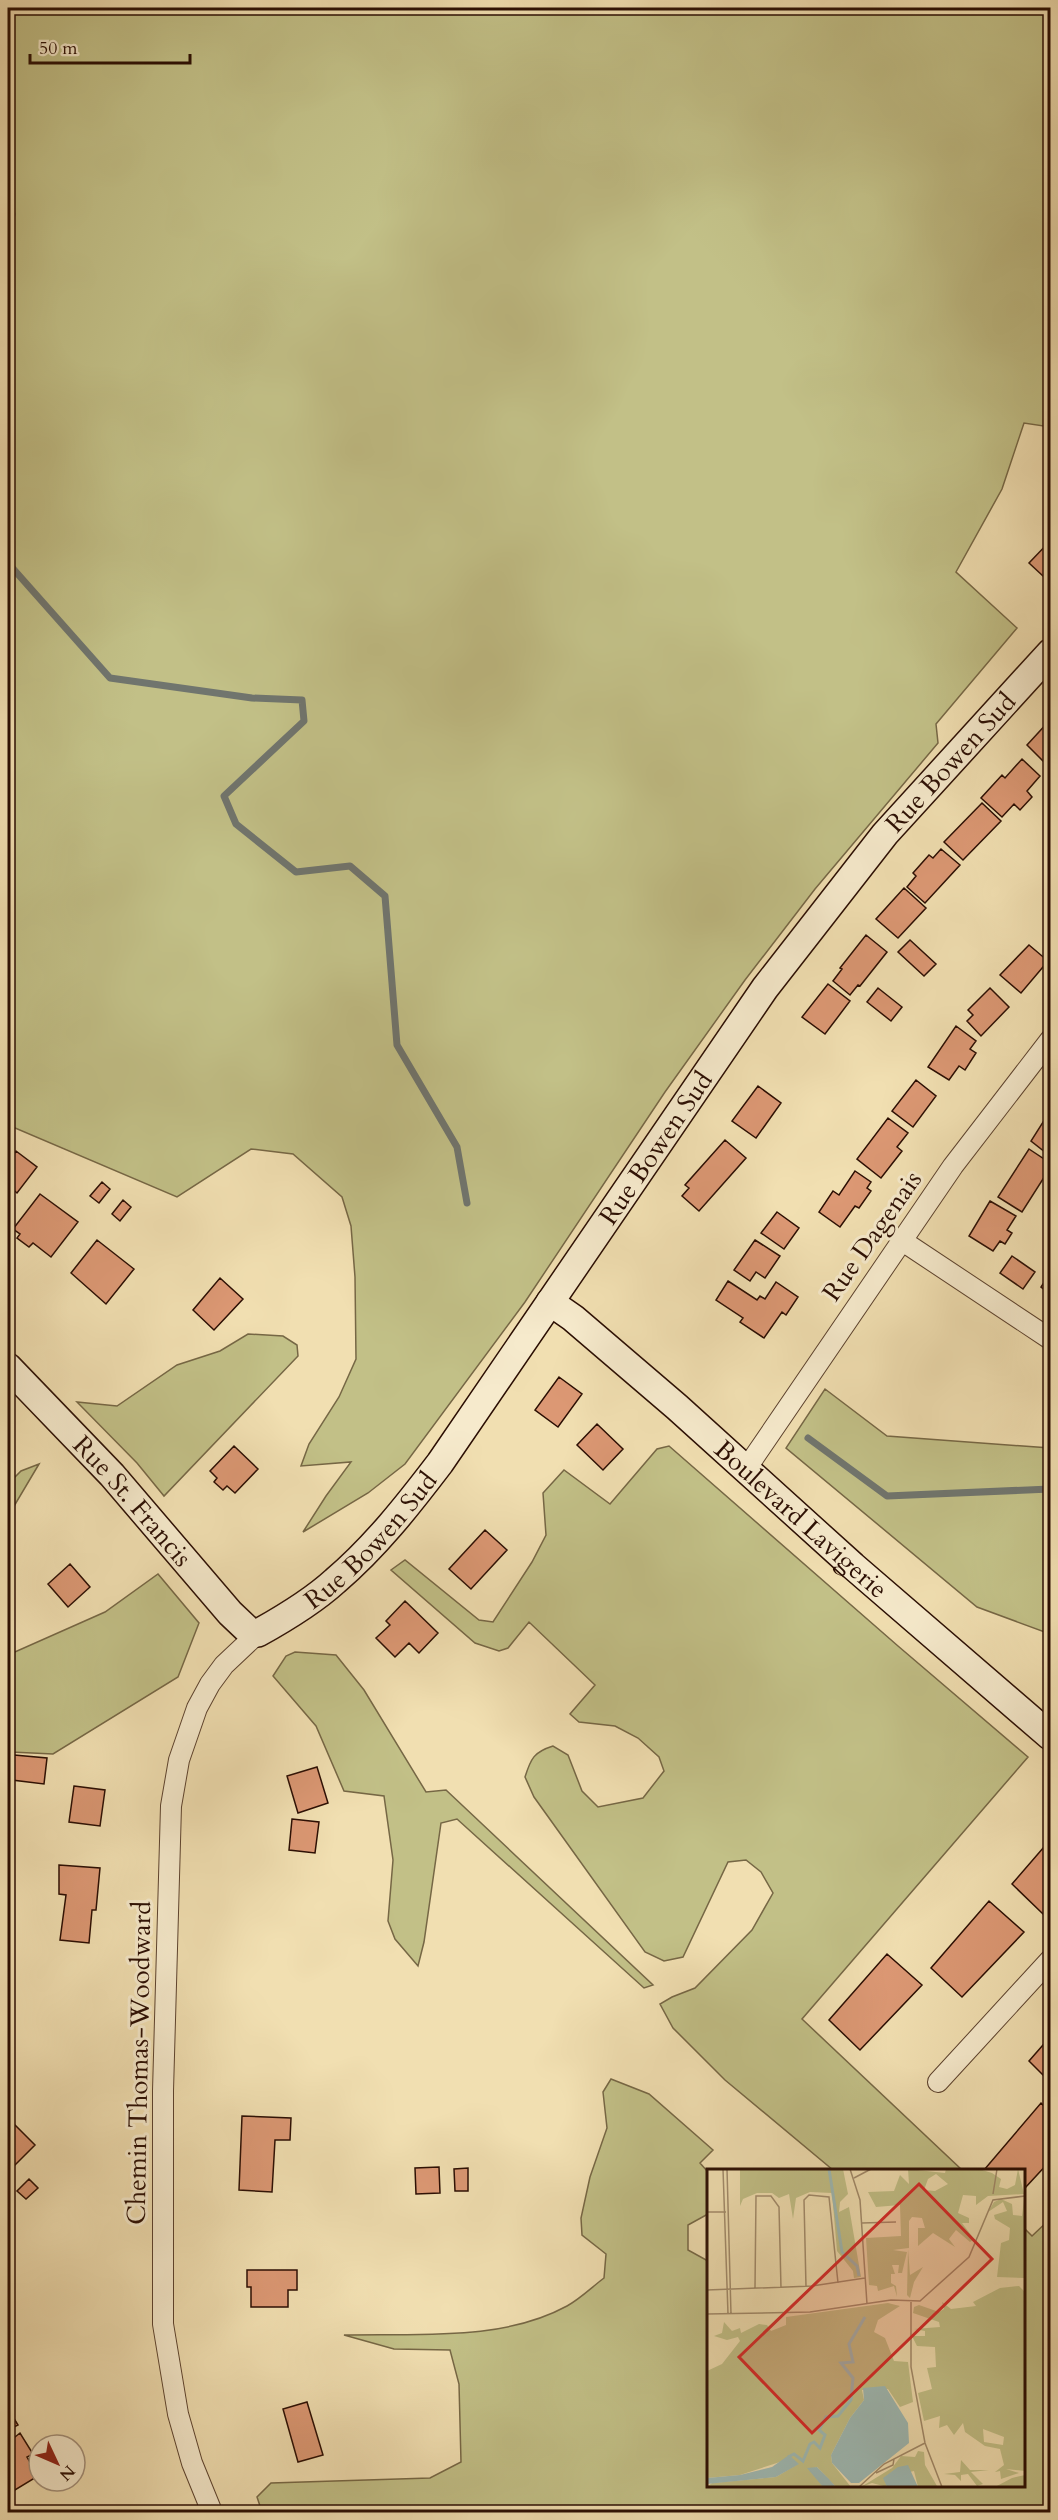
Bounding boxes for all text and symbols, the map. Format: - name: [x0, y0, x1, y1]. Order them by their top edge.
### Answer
- scale bar: [30, 27, 190, 65]
- text: 50 m: [39, 36, 78, 61]
- street label: Rue Bowen Sud: [877, 685, 1023, 840]
- street label: Rue Bowen Sud: [591, 1064, 720, 1231]
- street label: Rue Dagenais: [814, 1164, 930, 1308]
- street label: Rue St. Francis: [65, 1428, 200, 1574]
- street label: Boulevard Lavigerie: [707, 1432, 895, 1606]
- street label: Rue Bowen Sud: [297, 1464, 445, 1617]
- street label: Chemin Thomas-Woodward: [119, 1901, 159, 2225]
- inset map: [707, 2169, 1025, 2487]
- north arrow: [27, 2433, 87, 2493]
- text: N: [54, 2460, 80, 2485]

